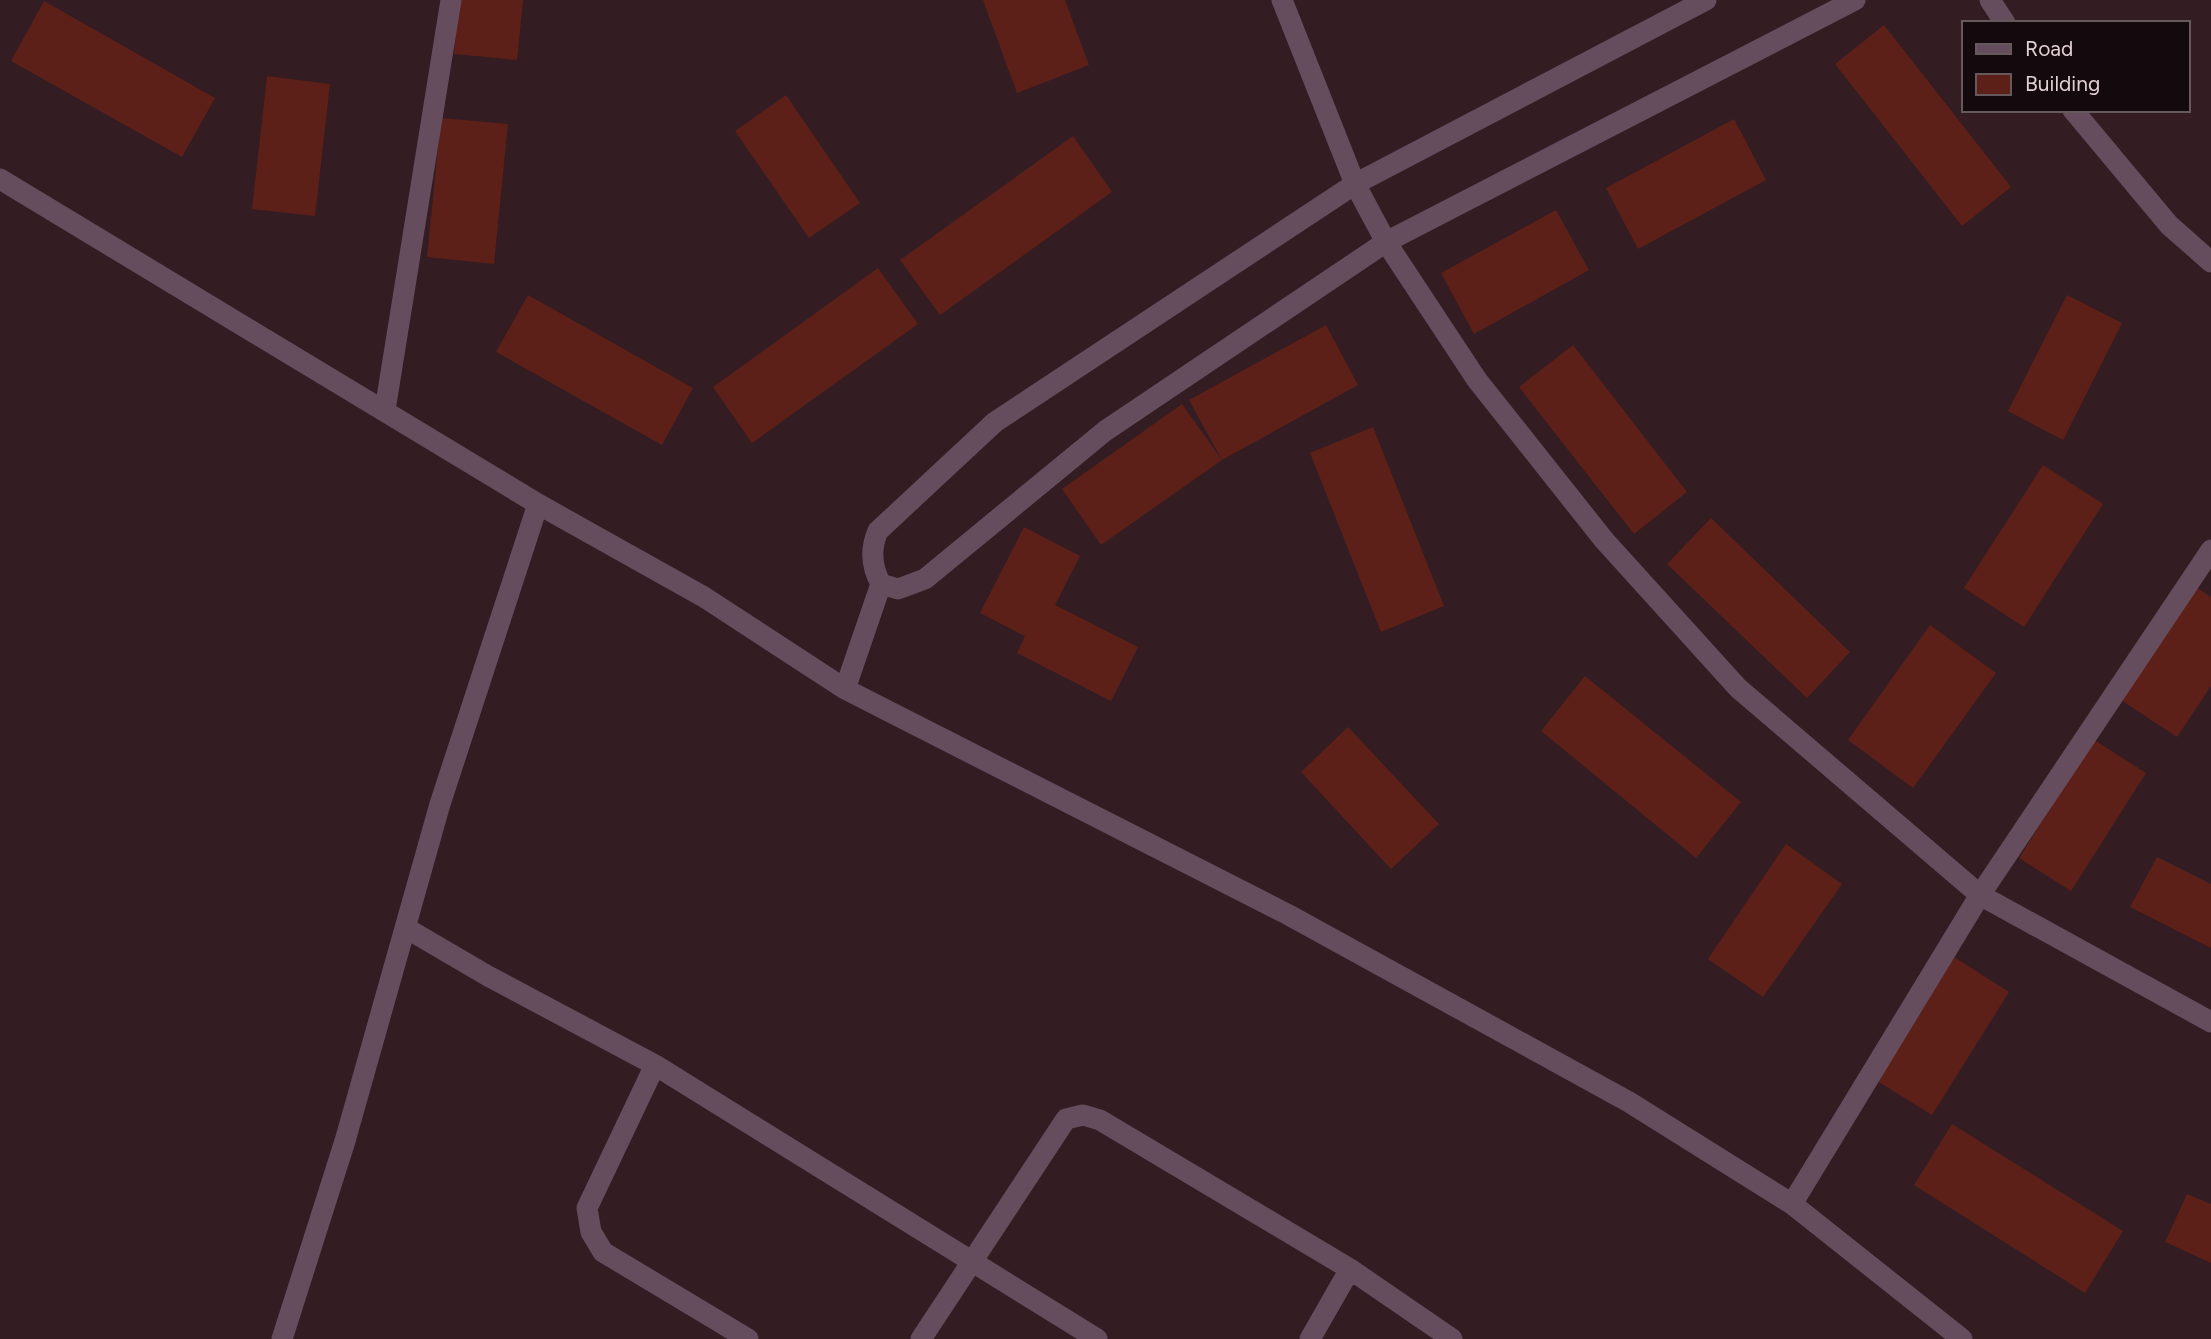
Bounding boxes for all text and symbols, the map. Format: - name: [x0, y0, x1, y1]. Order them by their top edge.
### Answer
- legend: [1962, 21, 2190, 112]
- text: Road: [2025, 36, 2073, 61]
- text: Building: [2025, 71, 2100, 96]

